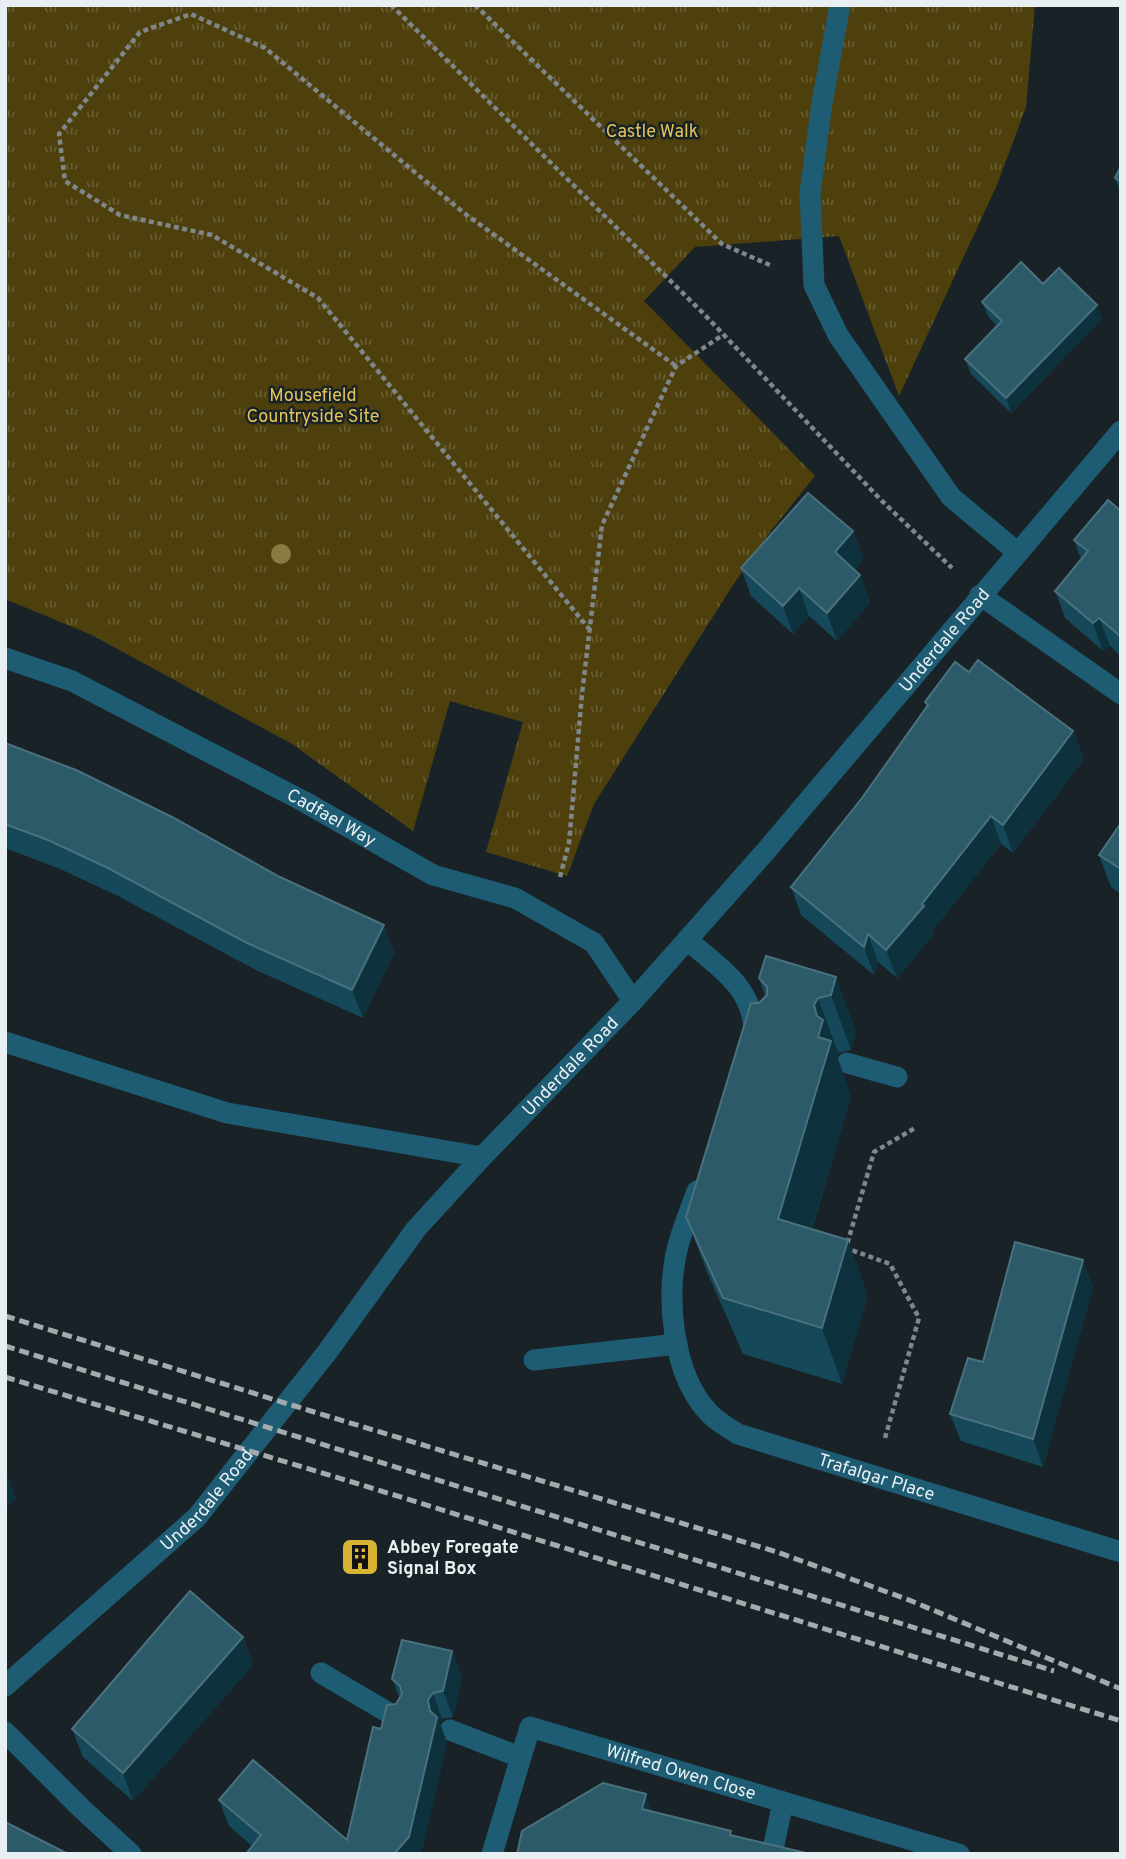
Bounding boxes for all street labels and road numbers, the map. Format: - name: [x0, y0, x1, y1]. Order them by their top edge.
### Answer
- street label: Underdale Road: [895, 584, 996, 698]
- street label: Cadfael Way: [282, 784, 380, 853]
- street label: Underdale Road: [518, 1013, 624, 1121]
- street label: Underdale Road: [156, 1445, 259, 1557]
- street label: Trafalgar Place: [815, 1449, 937, 1507]
- street label: Wilfred Owen Close: [603, 1740, 758, 1806]

